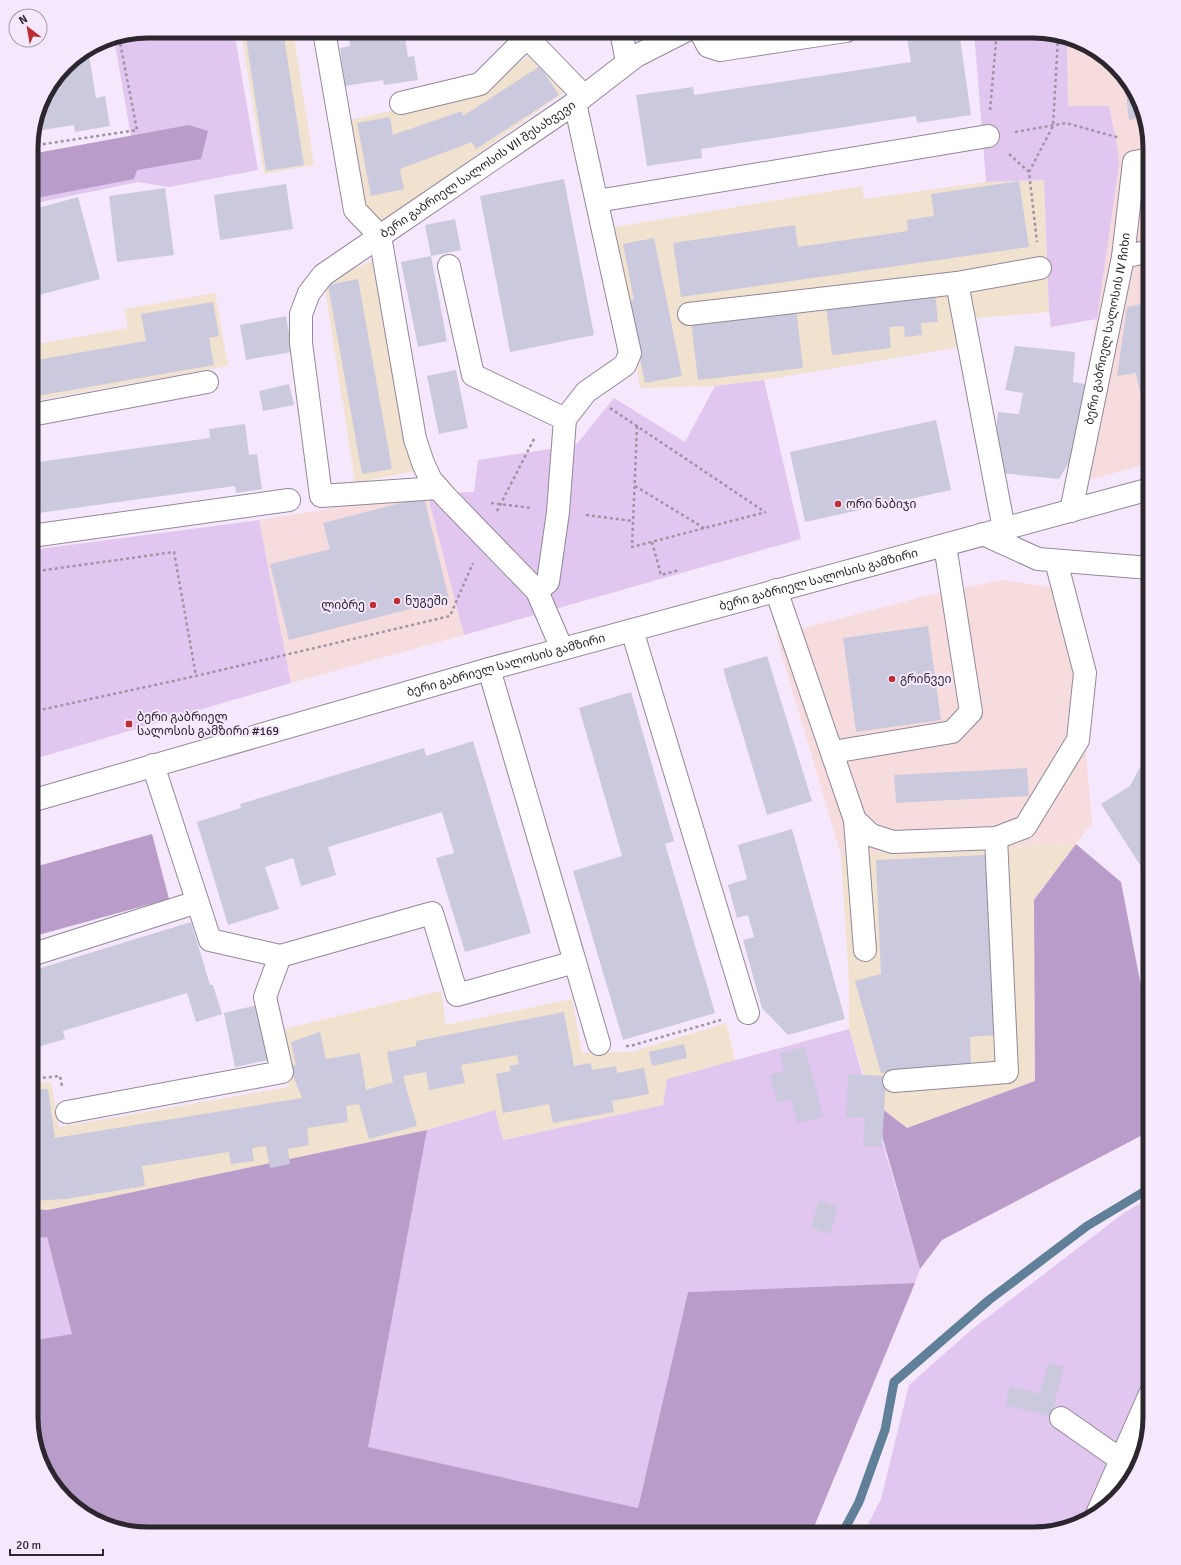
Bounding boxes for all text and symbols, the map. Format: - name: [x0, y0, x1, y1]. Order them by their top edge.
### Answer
- north arrow: [8, 8, 48, 48]
- text: N: [16, 12, 30, 27]
- street label: ბერი გაბრიელ სალოსის VII შესახვევი: [377, 97, 578, 241]
- street label: ბერი გაბრიელ სალოსის IV ჩიხი: [1081, 232, 1133, 426]
- place label: ორი ნაბიჯი: [846, 497, 916, 512]
- marker: ორი ნაბიჯი: [833, 499, 843, 509]
- street label: ბერი გაბრიელ სალოსის გამზირი: [717, 545, 920, 614]
- place label: ნუგეში: [405, 594, 448, 609]
- marker: ნუგეში: [392, 596, 402, 606]
- place label: ლიბრე: [321, 598, 365, 613]
- marker: ლიბრე: [368, 600, 378, 610]
- street label: ბერი გაბრიელ სალოსის გამზირი: [405, 630, 607, 700]
- place label: გრინვეი: [900, 672, 952, 687]
- marker: გრინვეი: [887, 674, 897, 684]
- place label: ბერი გაბრიელ სალოსის გამზირი #169: [137, 710, 279, 739]
- marker: ბერი გაბრიელ სალოსის გამზირი #169: [124, 719, 134, 729]
- scale bar: [10, 1531, 103, 1557]
- text: 20 m: [16, 1538, 41, 1553]

